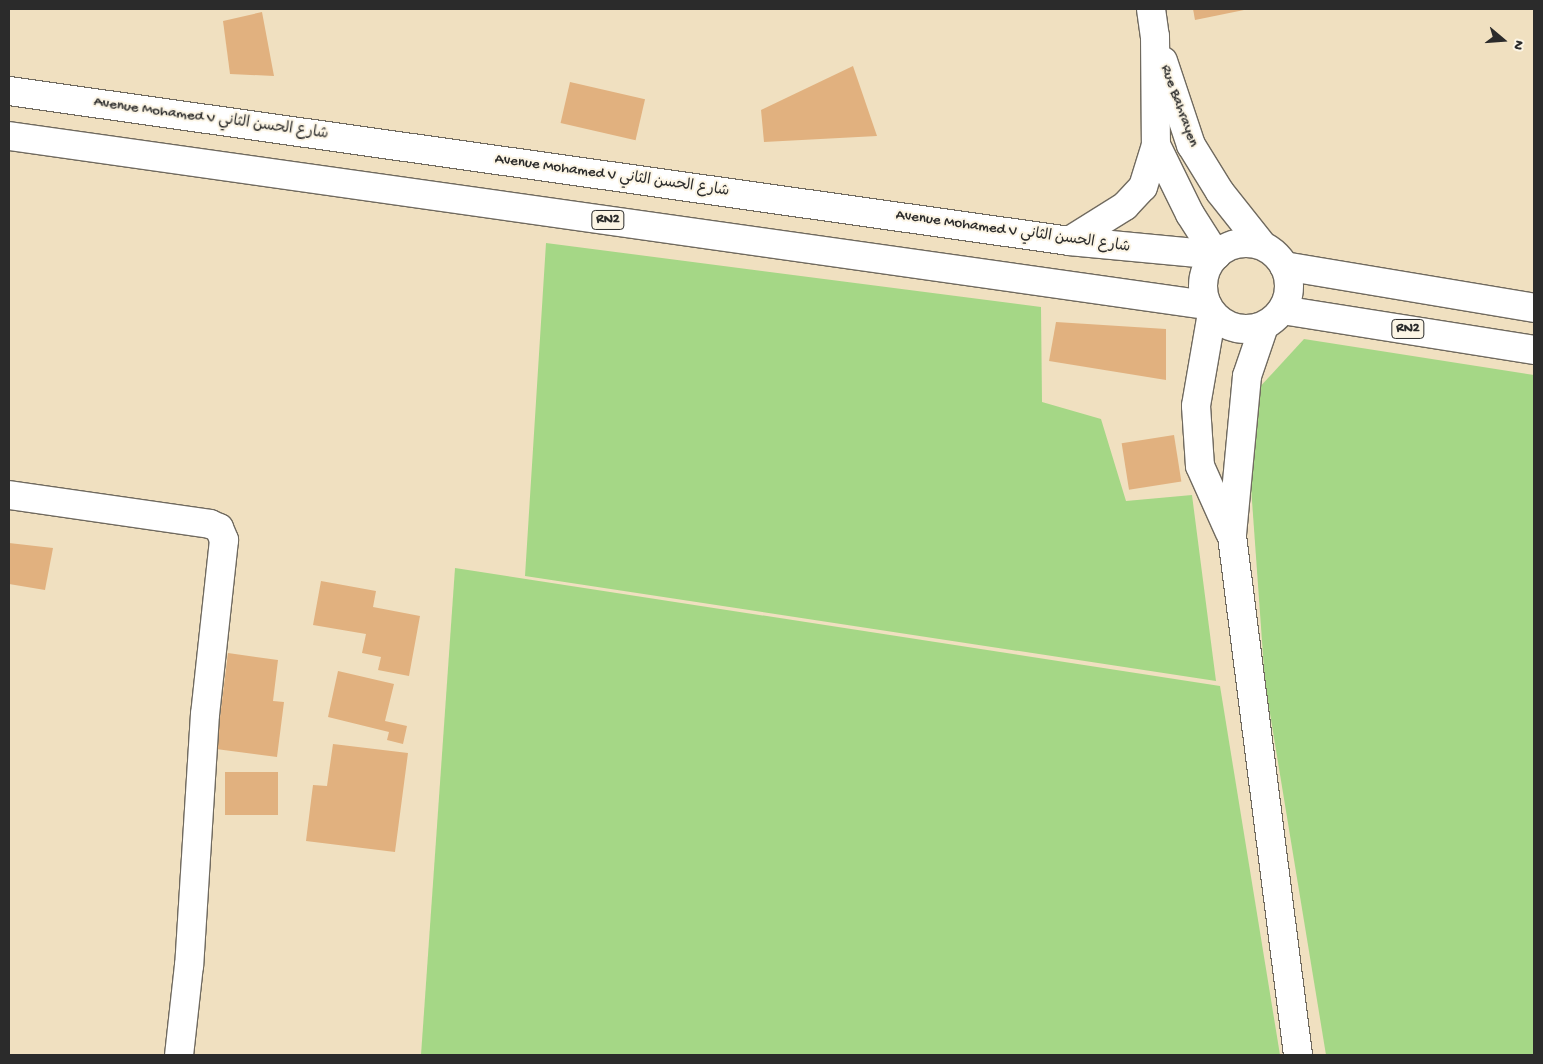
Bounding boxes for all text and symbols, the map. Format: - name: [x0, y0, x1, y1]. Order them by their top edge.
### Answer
- north arrow: [1478, 15, 1528, 65]
- text: N: [1508, 38, 1527, 52]
- street label: Rue Bahrayen: [1156, 62, 1202, 150]
- street label: Avenue Mohamed V شارع الحسن الثاني: [93, 94, 329, 144]
- street label: Avenue Mohamed V شارع الحسن الثاني: [494, 151, 730, 201]
- street label: Avenue Mohamed V شارع الحسن الثاني: [895, 207, 1131, 257]
- road number: RN2: [590, 208, 626, 232]
- road number: RN2: [1390, 318, 1426, 340]

